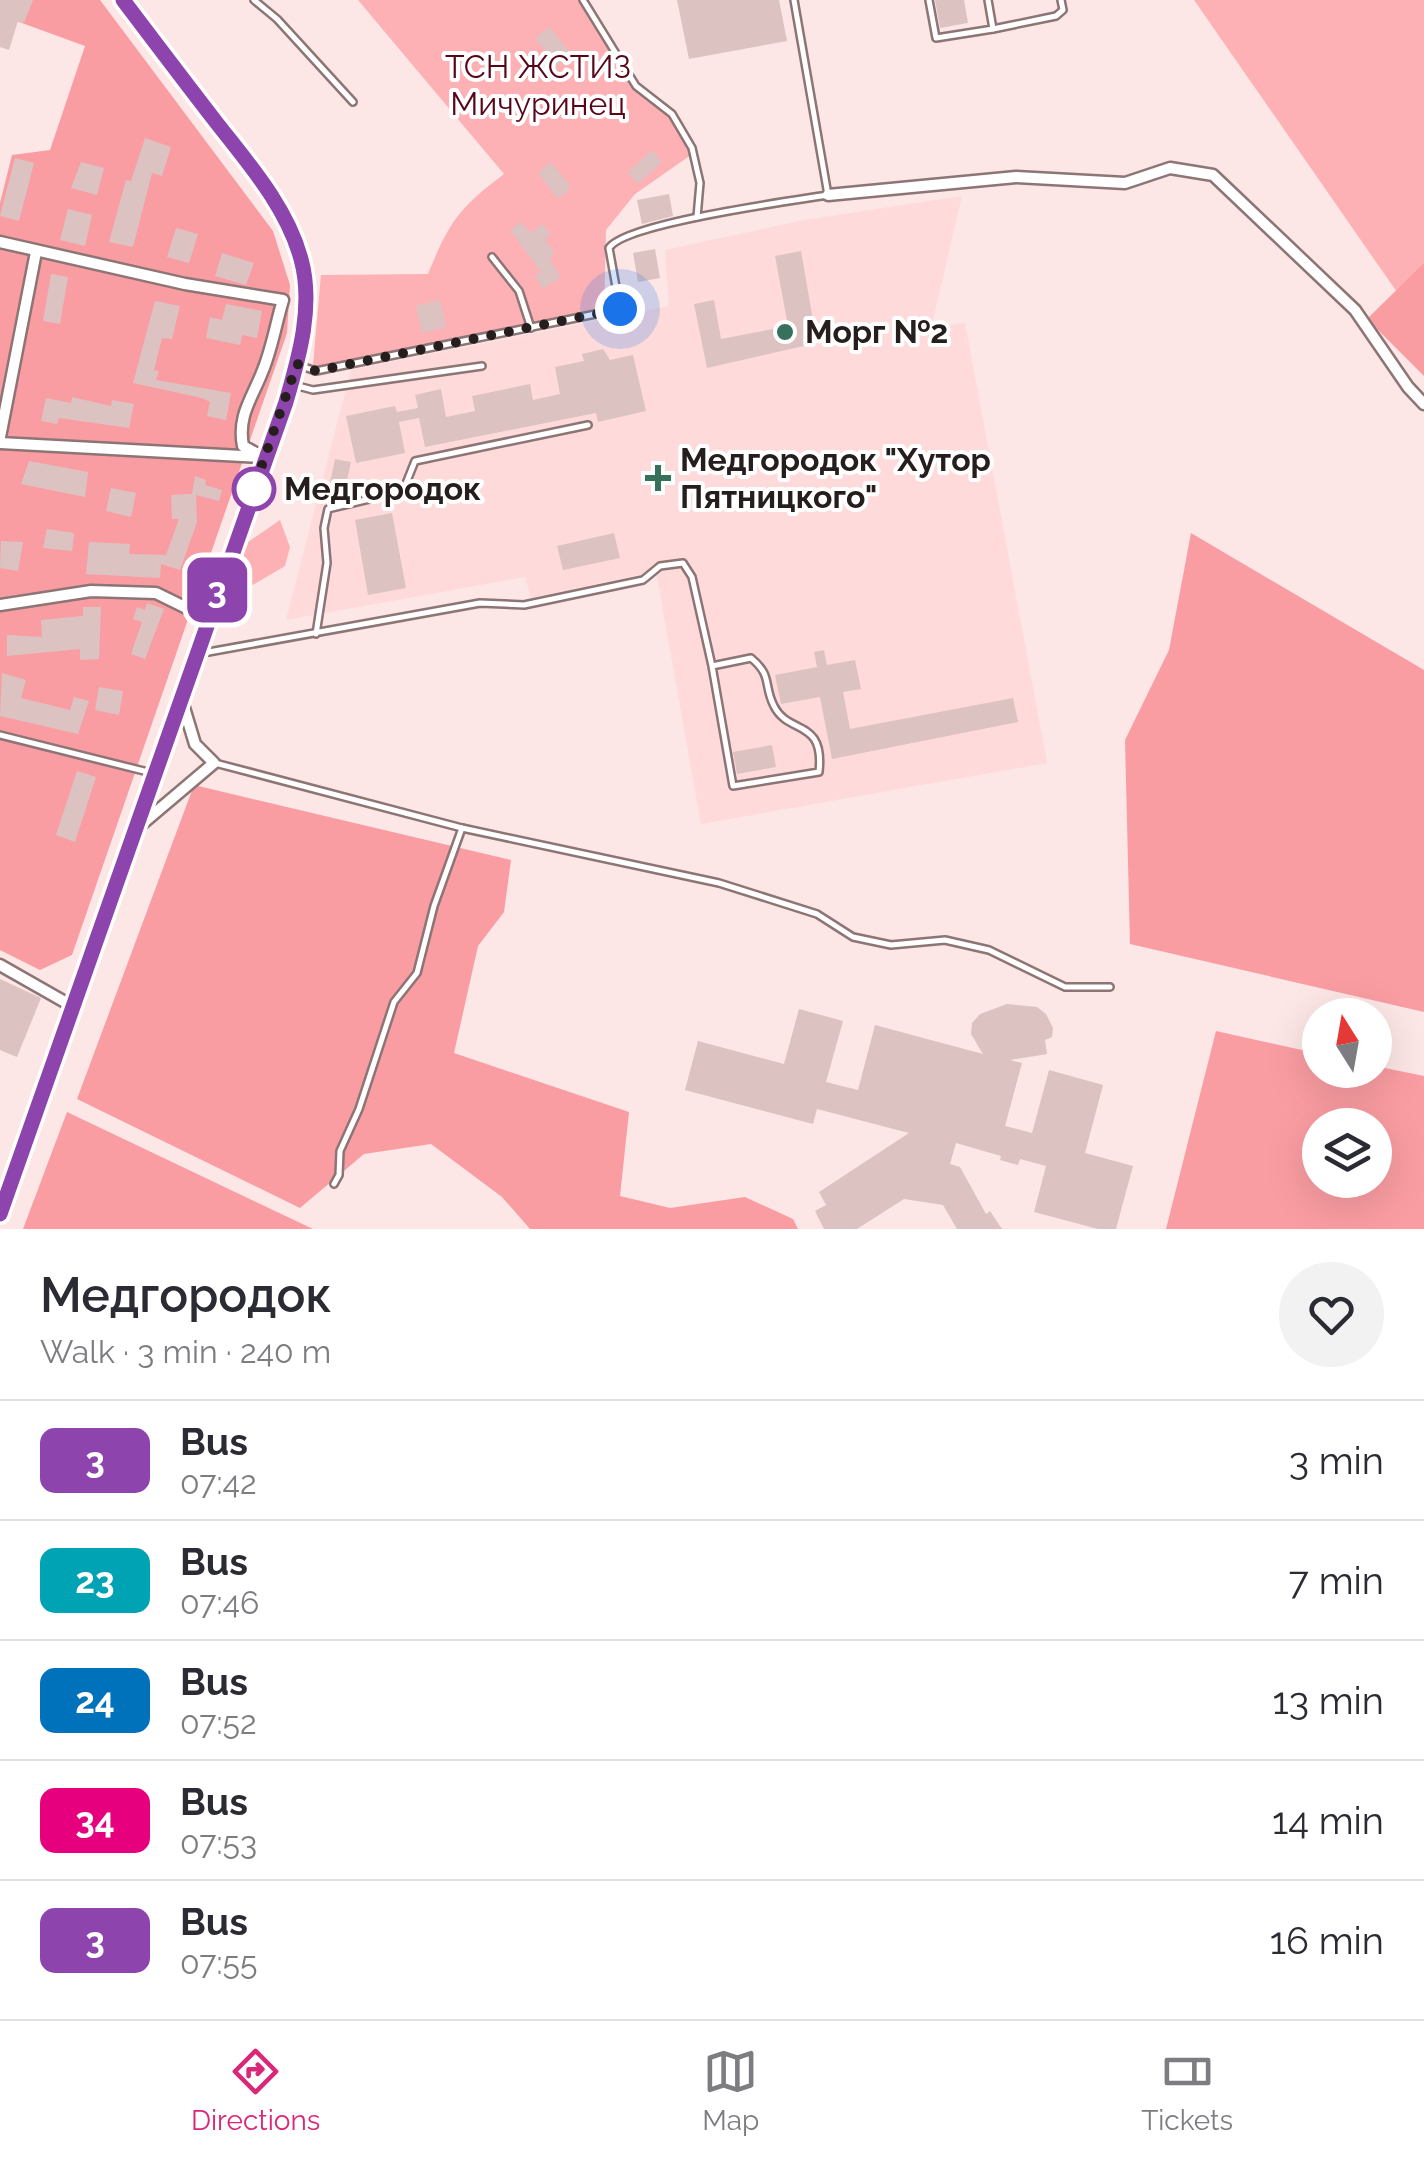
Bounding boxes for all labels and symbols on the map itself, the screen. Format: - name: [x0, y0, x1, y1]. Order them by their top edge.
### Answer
- park label: ТСН ЖСТИЗ Мичуринец: [445, 48, 631, 122]
- your location: [595, 284, 645, 334]
- place label: Морг №2: [805, 313, 948, 350]
- marker: Морг №2: [774, 321, 796, 343]
- place label: Медгородок "Хутор Пятницкого": [680, 441, 991, 515]
- marker: Медгородок "Хутор Пятницкого": [645, 465, 671, 491]
- marker: Медгородок: [233, 468, 275, 510]
- place label: Медгородок: [284, 470, 481, 507]
- line badge: 3: [184, 558, 250, 622]
- north arrow: [1302, 998, 1392, 1088]

